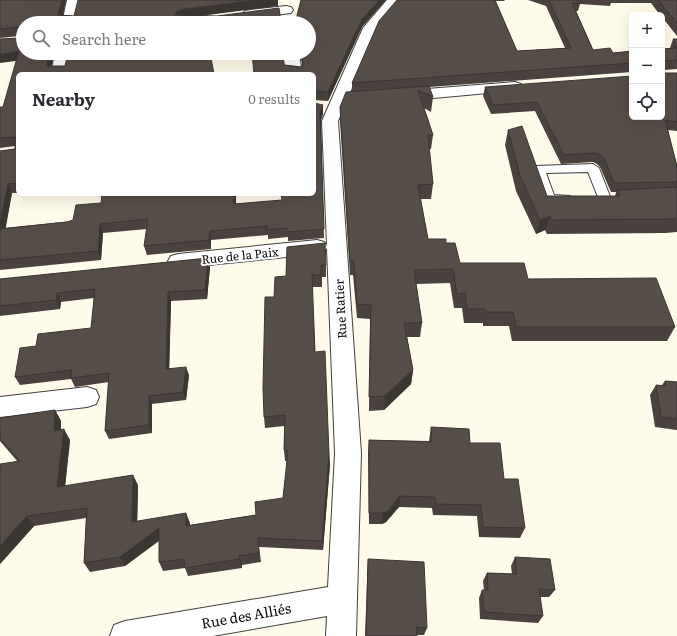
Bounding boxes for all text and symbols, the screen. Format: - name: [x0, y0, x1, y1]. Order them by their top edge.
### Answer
- map controls: [629, 12, 665, 120]
- button: +: [629, 12, 665, 48]
- search box: [16, 16, 316, 60]
- icon: search: [30, 27, 52, 49]
- text: Search here: [62, 27, 146, 50]
- button: −: [629, 48, 665, 84]
- button: locate: [629, 84, 665, 120]
- text: Nearby: [32, 86, 95, 111]
- text: 0 results: [248, 89, 300, 108]
- street label: Rue de la Paix: [200, 242, 280, 268]
- street label: Rue Ratier: [329, 278, 351, 339]
- street label: Rue des Alliés: [200, 597, 292, 633]

